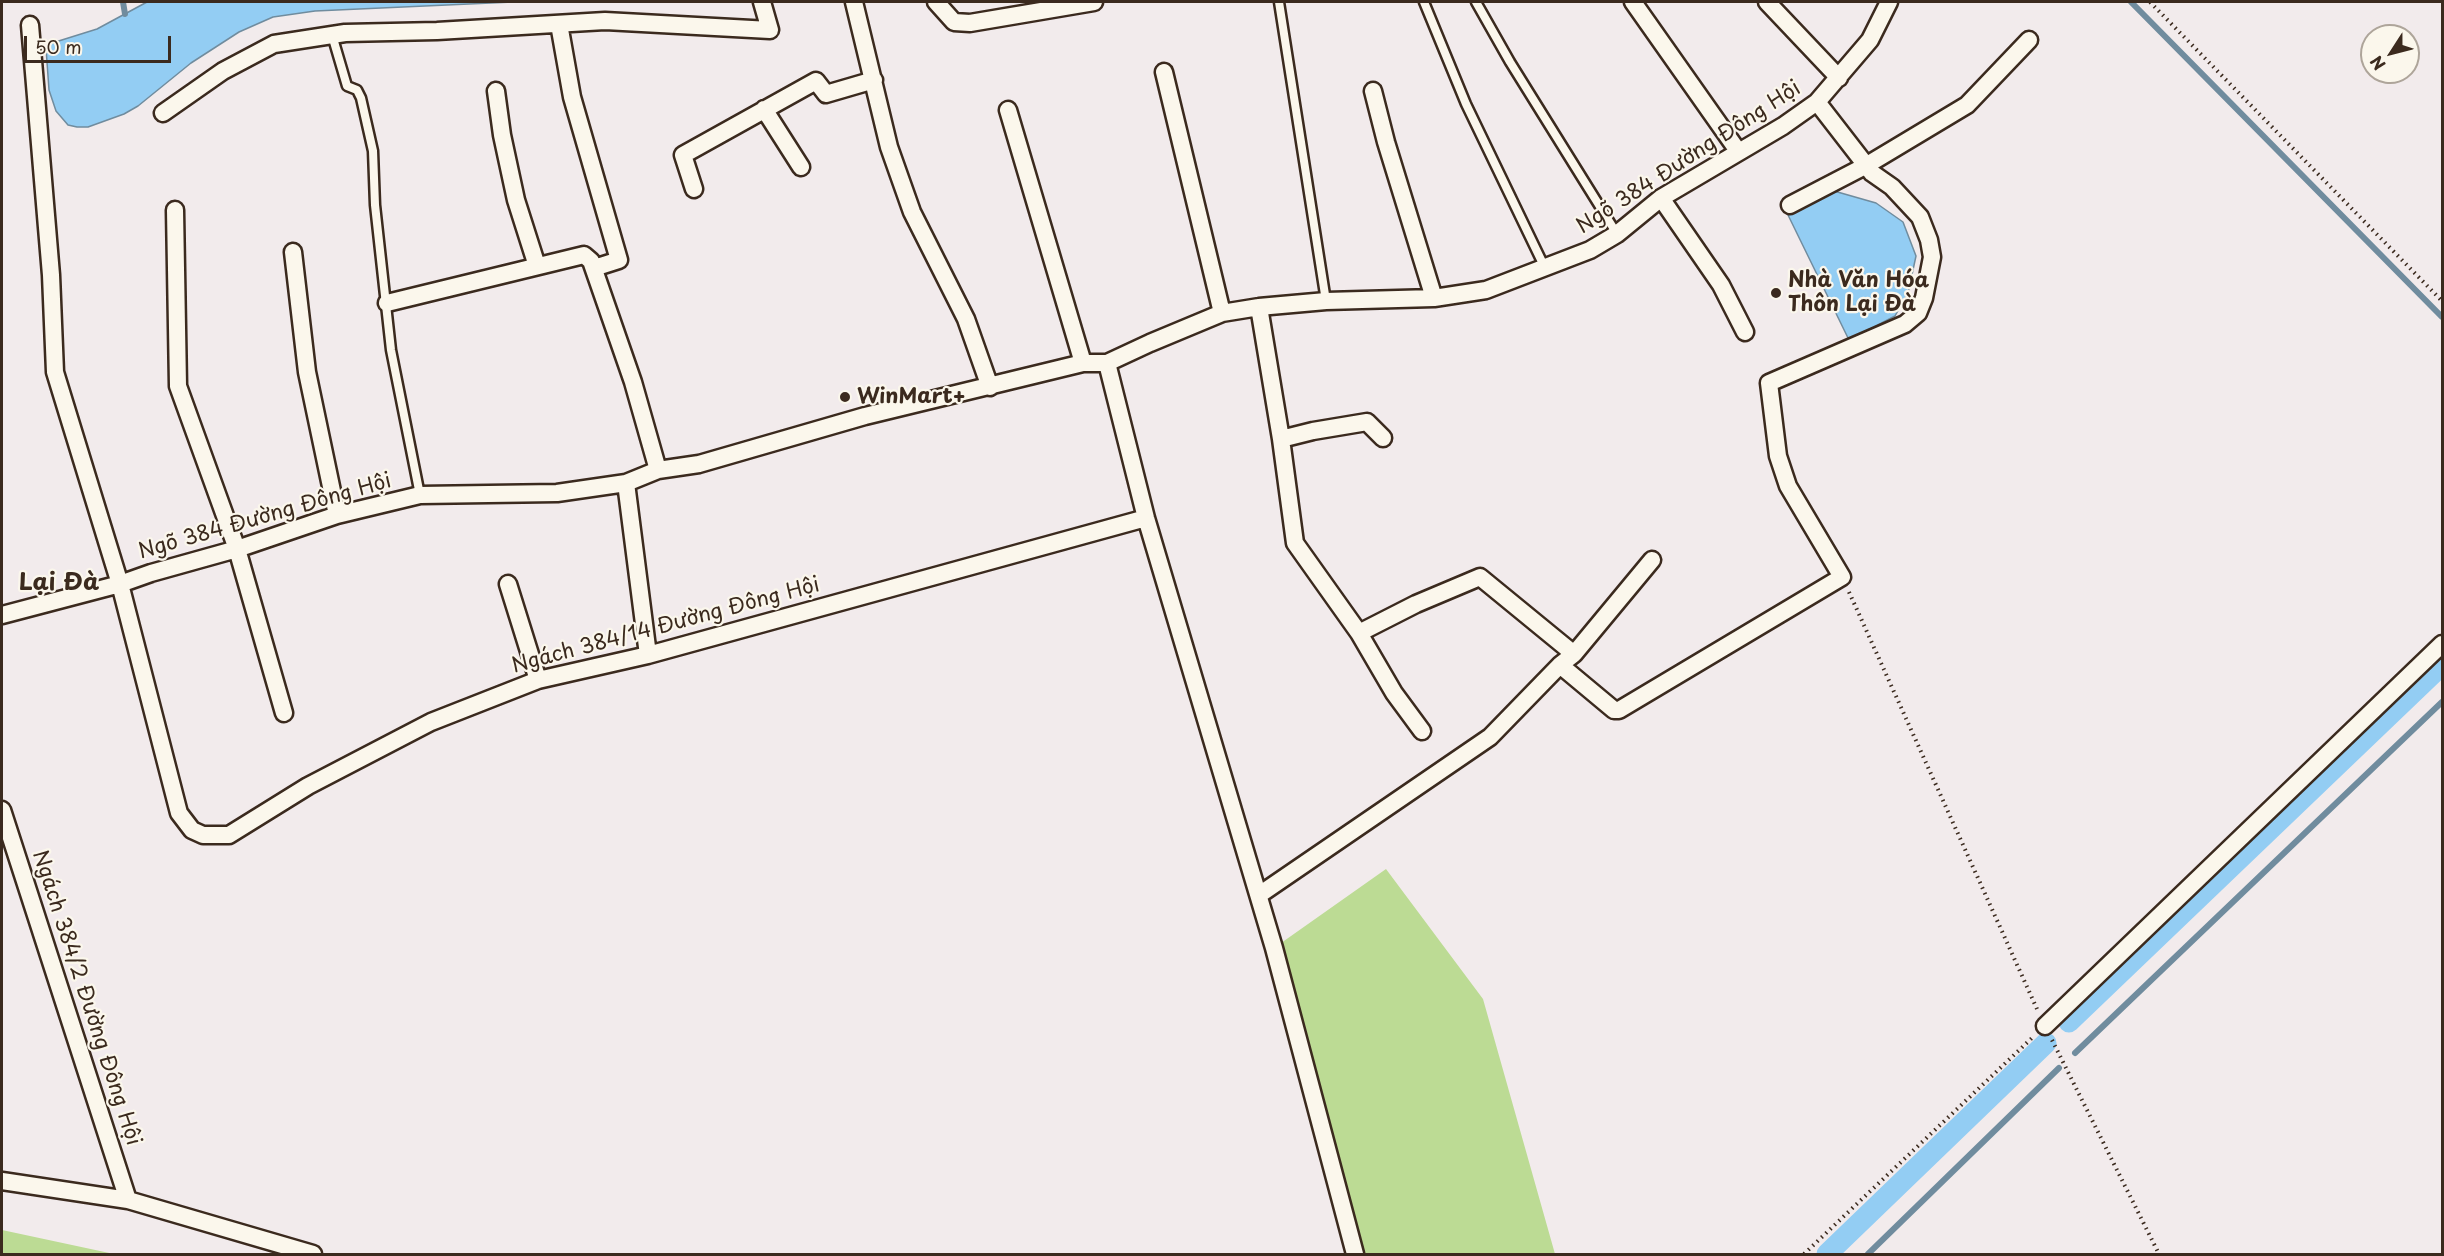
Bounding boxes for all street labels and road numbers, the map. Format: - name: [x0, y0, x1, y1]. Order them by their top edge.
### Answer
- street label: Ngõ 384 Đường Đông Hội: [1572, 76, 1806, 240]
- street label: Ngõ 384 Đường Đông Hội: [136, 469, 394, 565]
- street label: Ngách 384/14 Đường Đông Hội: [509, 573, 823, 679]
- street label: Ngách 384/2 Đường Đông Hội: [26, 847, 146, 1149]

